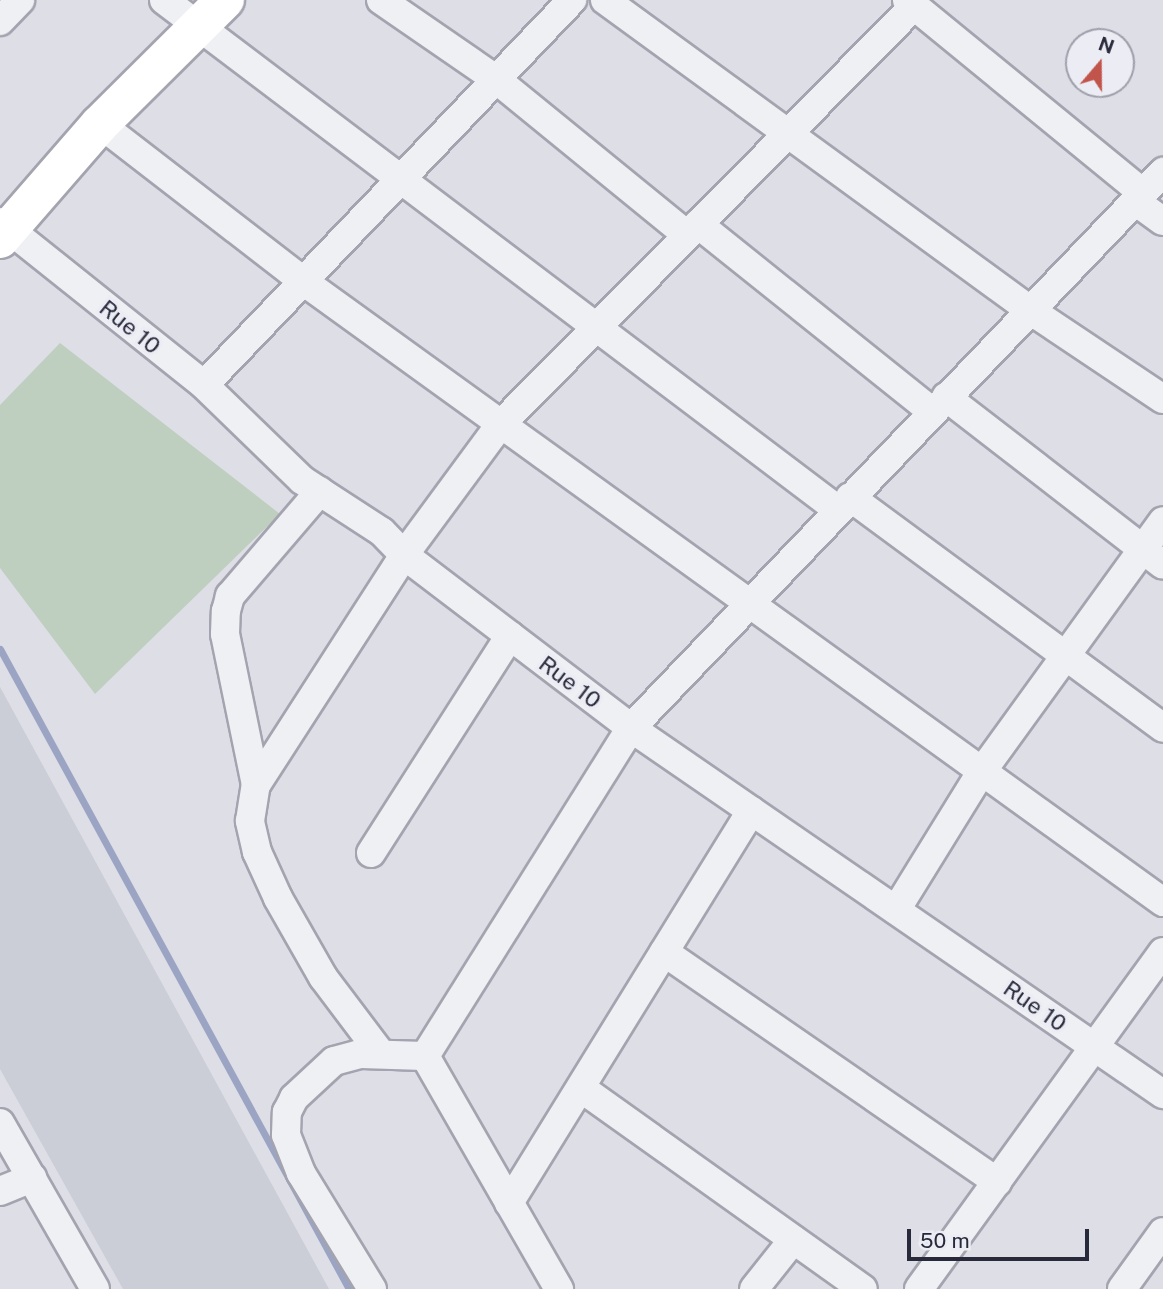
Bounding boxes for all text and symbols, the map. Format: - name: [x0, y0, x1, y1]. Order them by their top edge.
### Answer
- north arrow: [1065, 28, 1135, 98]
- text: N: [1096, 32, 1117, 58]
- street label: Rue 10: [94, 294, 166, 360]
- street label: Rue 10: [533, 650, 607, 714]
- street label: Rue 10: [998, 974, 1072, 1038]
- scale bar: [911, 1216, 1093, 1260]
- text: 50 m: [920, 1228, 970, 1253]

